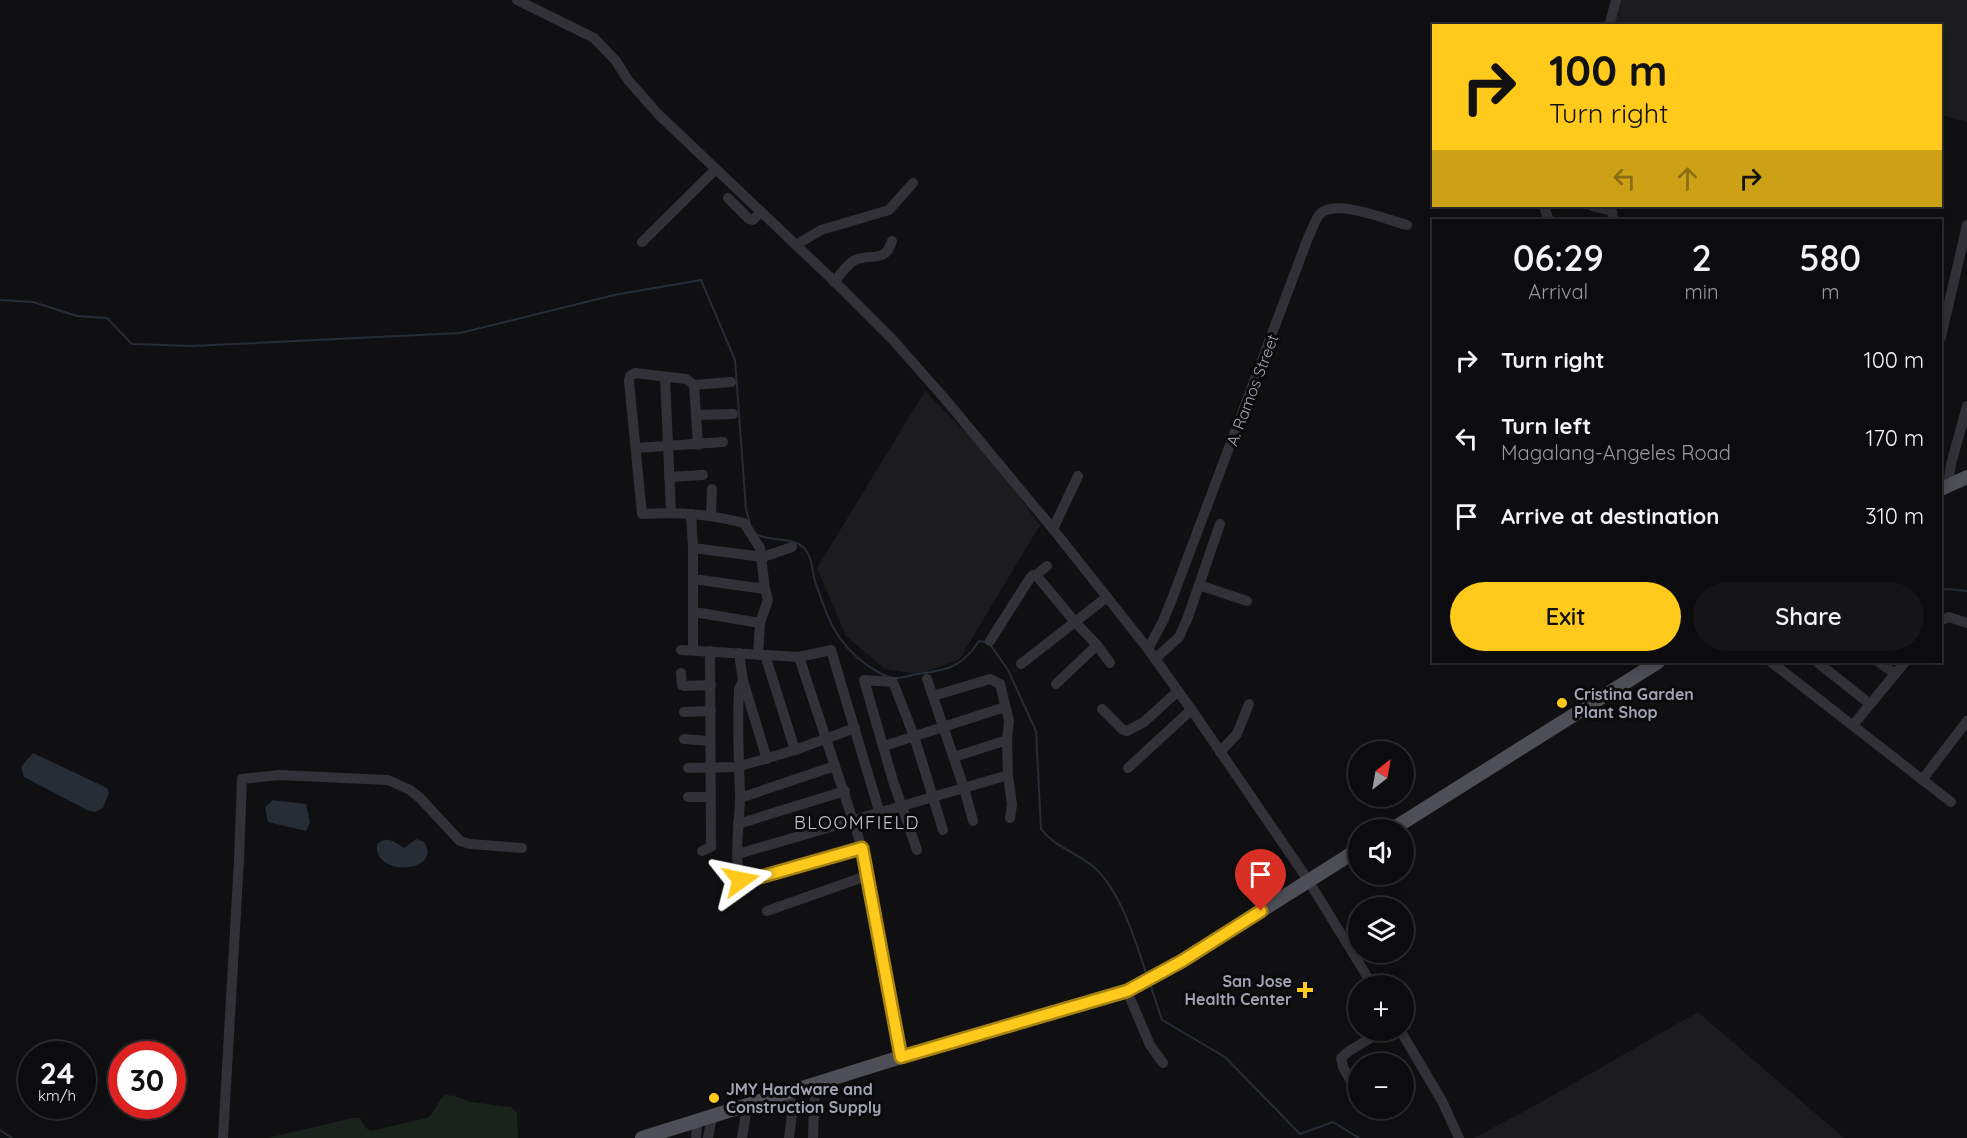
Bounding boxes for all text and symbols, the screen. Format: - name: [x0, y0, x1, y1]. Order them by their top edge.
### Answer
- text: 100 m: [1549, 44, 1667, 97]
- icon: right: [1450, 48, 1528, 126]
- text: Turn right: [1549, 96, 1668, 130]
- icon: left: [1608, 162, 1641, 195]
- icon: ahead: [1671, 162, 1704, 195]
- icon: right: [1734, 162, 1767, 195]
- text: 06:29: [1513, 235, 1604, 280]
- text: 2: [1691, 235, 1712, 280]
- text: 580: [1799, 235, 1861, 280]
- text: Arrival: [1528, 279, 1588, 304]
- text: min: [1685, 279, 1719, 304]
- text: m: [1821, 279, 1839, 304]
- street label: A. Ramos Street: [1222, 331, 1282, 449]
- icon: right: [1450, 344, 1483, 377]
- text: Turn right: [1501, 346, 1605, 374]
- text: 100 m: [1864, 346, 1924, 374]
- text: Turn left: [1501, 412, 1591, 440]
- icon: left: [1450, 422, 1483, 455]
- text: 170 m: [1865, 424, 1924, 452]
- text: Magalang-Angeles Road: [1501, 440, 1731, 465]
- icon: arrive: [1450, 500, 1483, 533]
- text: Arrive at destination: [1501, 502, 1719, 530]
- text: 310 m: [1865, 502, 1924, 530]
- button: Exit: [1450, 582, 1681, 651]
- button: Share: [1693, 582, 1924, 651]
- place label: Cristina Garden Plant Shop: [1574, 684, 1694, 722]
- marker: Cristina Garden Plant Shop: [1555, 696, 1569, 710]
- north arrow: [1348, 741, 1414, 807]
- map controls: [1348, 741, 1414, 1119]
- district label: BLOOMFIELD: [794, 811, 920, 834]
- button: sound: [1348, 819, 1414, 885]
- position arrow: [709, 848, 773, 912]
- pin: [1235, 849, 1286, 911]
- icon: arrive: [1244, 858, 1277, 891]
- button: layers: [1348, 897, 1414, 963]
- place label: San Jose Health Center: [1184, 971, 1292, 1009]
- button: +: [1348, 975, 1414, 1041]
- marker: San Jose Health Center: [1296, 981, 1314, 999]
- speed limit sign: 30: [108, 1041, 186, 1119]
- button: −: [1348, 1053, 1414, 1119]
- text: 24: [40, 1054, 74, 1092]
- place label: JMY Hardware and Construction Supply: [726, 1079, 881, 1117]
- text: km/h: [38, 1086, 76, 1105]
- marker: JMY Hardware and Construction Supply: [707, 1091, 721, 1105]

